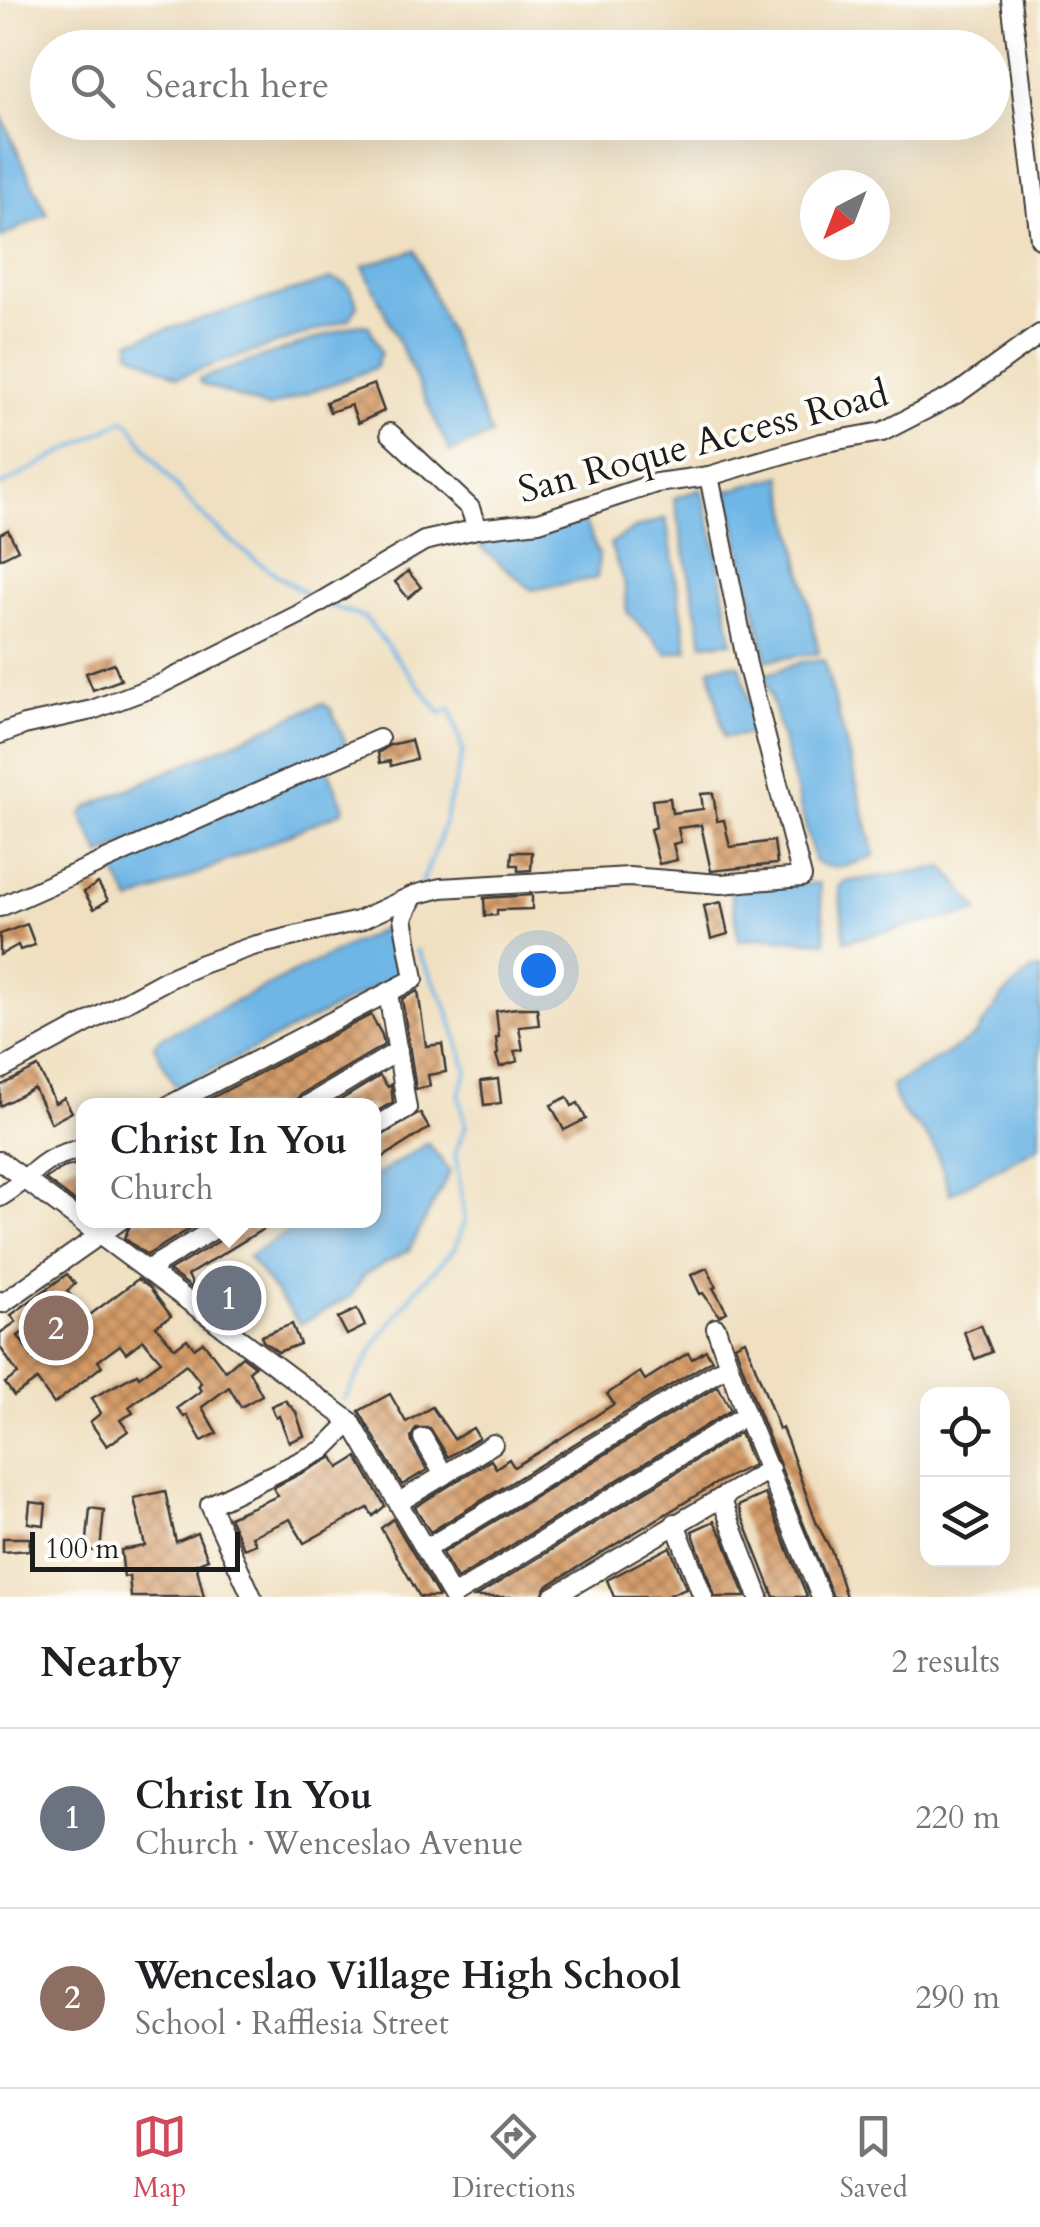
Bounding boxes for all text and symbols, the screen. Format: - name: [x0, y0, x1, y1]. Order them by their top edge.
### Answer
- search box: [30, 30, 1010, 140]
- icon: search: [65, 58, 120, 113]
- text: Search here: [145, 59, 329, 111]
- north arrow: [800, 170, 890, 260]
- street label: San Roque Access Road: [513, 368, 894, 516]
- your location: [513, 945, 564, 996]
- popup: [76, 1098, 381, 1228]
- text: Christ In You: [110, 1115, 347, 1167]
- text: Church: [110, 1167, 213, 1211]
- pin: 1: [196, 1260, 262, 1336]
- pin: 2: [23, 1290, 88, 1366]
- map controls: [920, 1387, 1010, 1567]
- button: locate: [920, 1387, 1010, 1477]
- button: layers: [920, 1477, 1010, 1567]
- scale bar: [30, 1527, 240, 1572]
- text: 100 m: [45, 1530, 119, 1568]
- text: Nearby: [40, 1634, 182, 1691]
- text: 2 results: [892, 1640, 1000, 1684]
- text: Christ In You: [135, 1770, 372, 1822]
- text: 1: [64, 1796, 81, 1840]
- text: 220 m: [915, 1796, 1000, 1840]
- text: Church · Wenceslao Avenue: [135, 1822, 523, 1866]
- text: Wenceslao Village High School: [135, 1950, 681, 2002]
- text: 2: [64, 1976, 81, 2020]
- text: 290 m: [915, 1976, 1000, 2020]
- text: School · Rafflesia Street: [135, 2002, 449, 2046]
- tab: Map: [132, 2109, 187, 2207]
- tab: Directions: [452, 2109, 575, 2207]
- tab: Saved: [840, 2109, 908, 2207]

